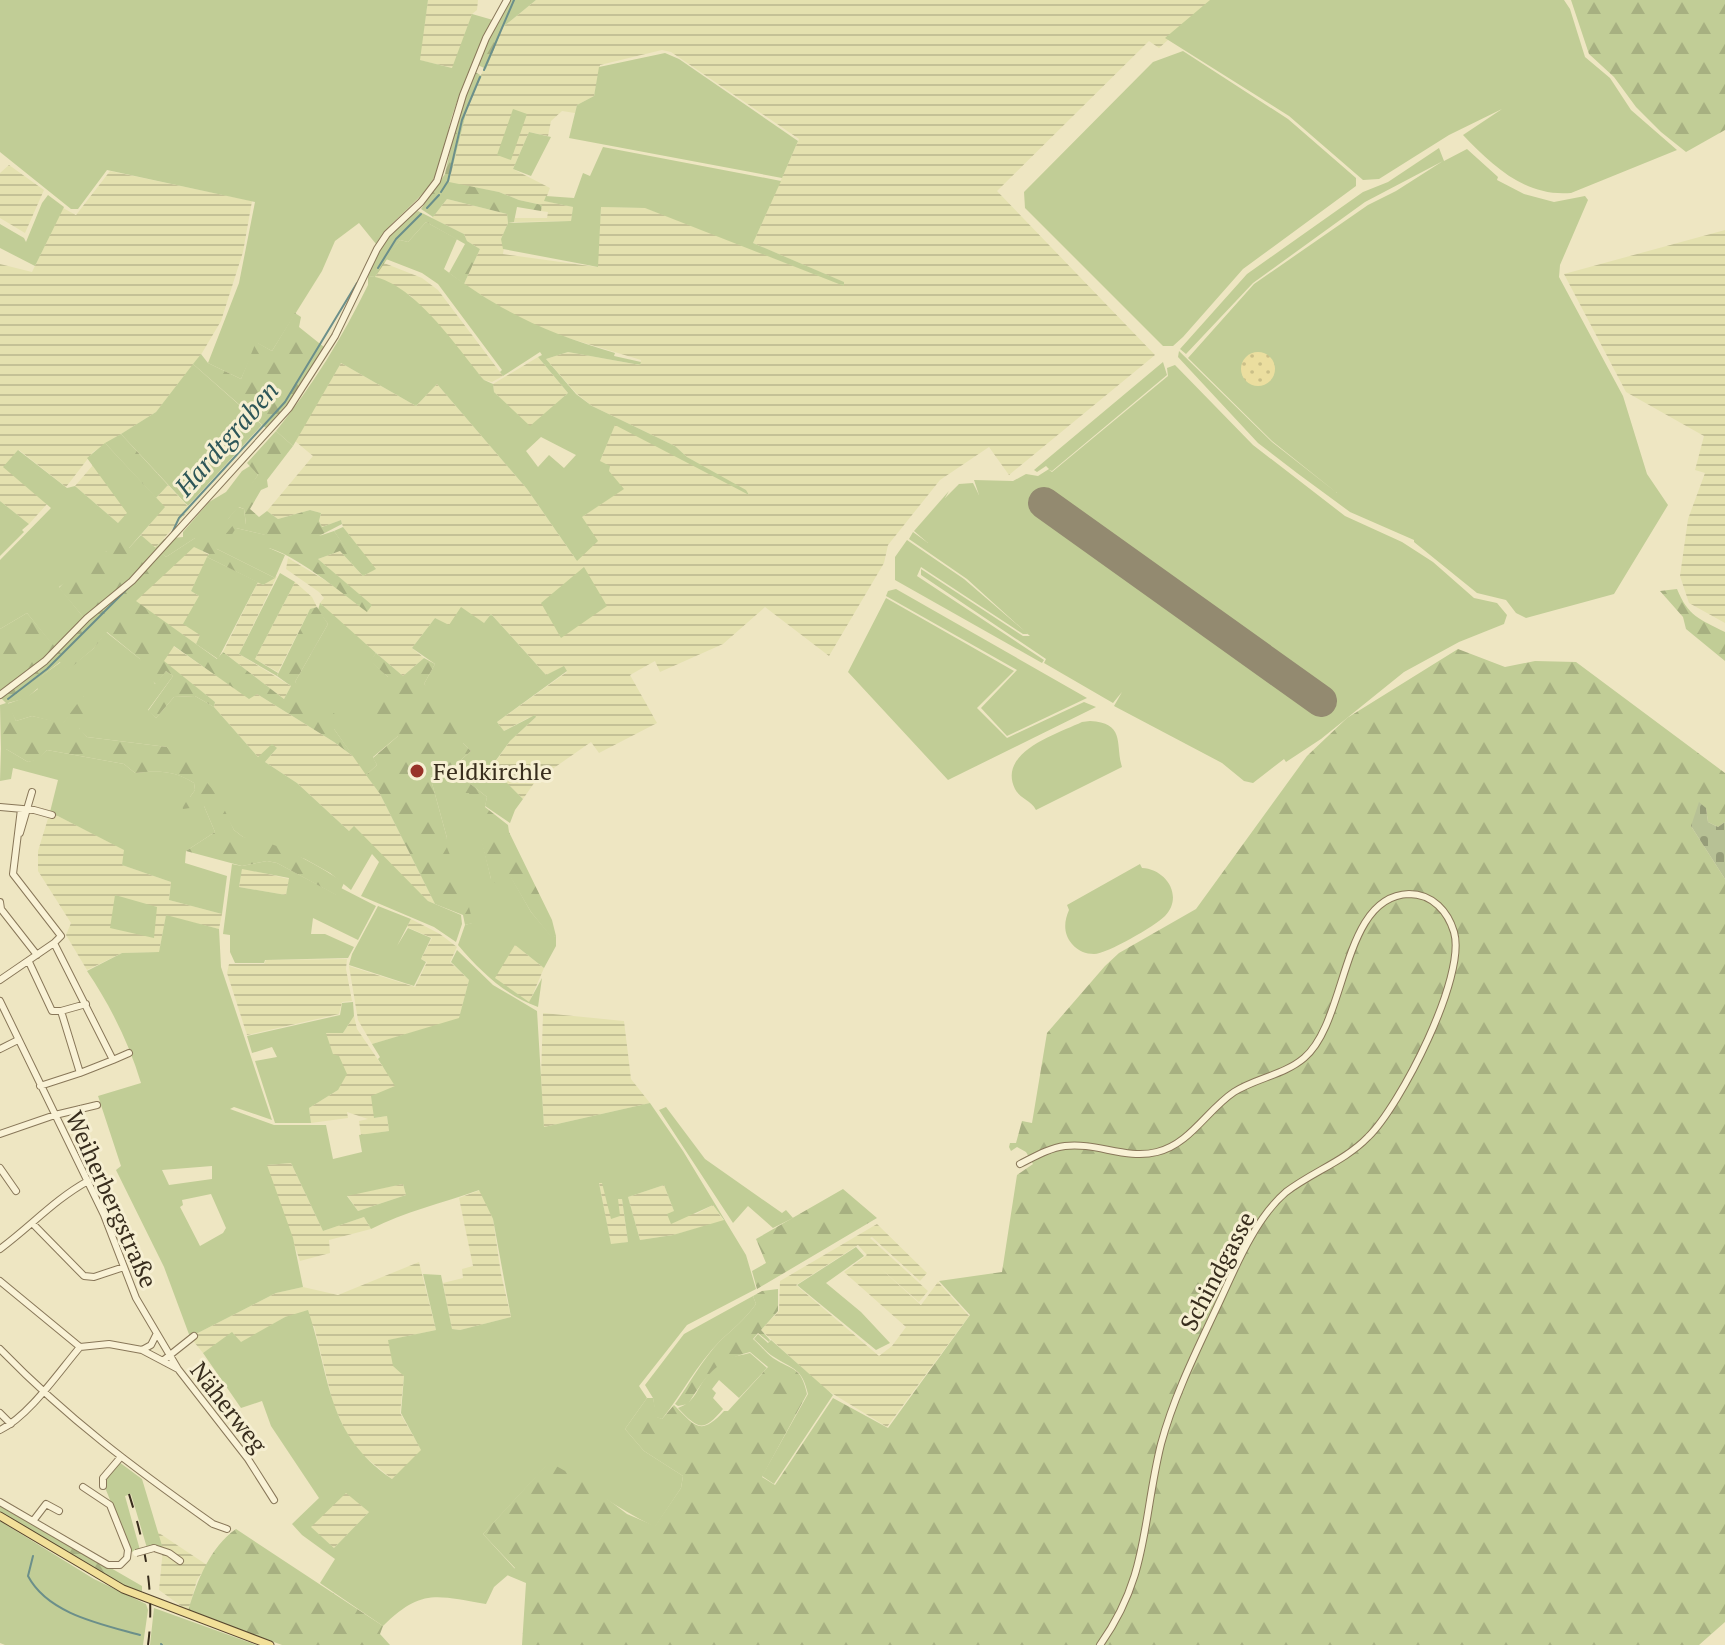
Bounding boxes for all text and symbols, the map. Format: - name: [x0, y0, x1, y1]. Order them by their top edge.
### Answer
- water label: Hardtgraben: [166, 373, 285, 503]
- place label: Feldkirchle: [433, 755, 552, 787]
- marker: Feldkirchle: [408, 762, 426, 780]
- street label: Weiherbergstraße: [59, 1105, 165, 1293]
- street label: Schindgasse: [1172, 1206, 1262, 1336]
- street label: Näherweg: [183, 1355, 275, 1459]

